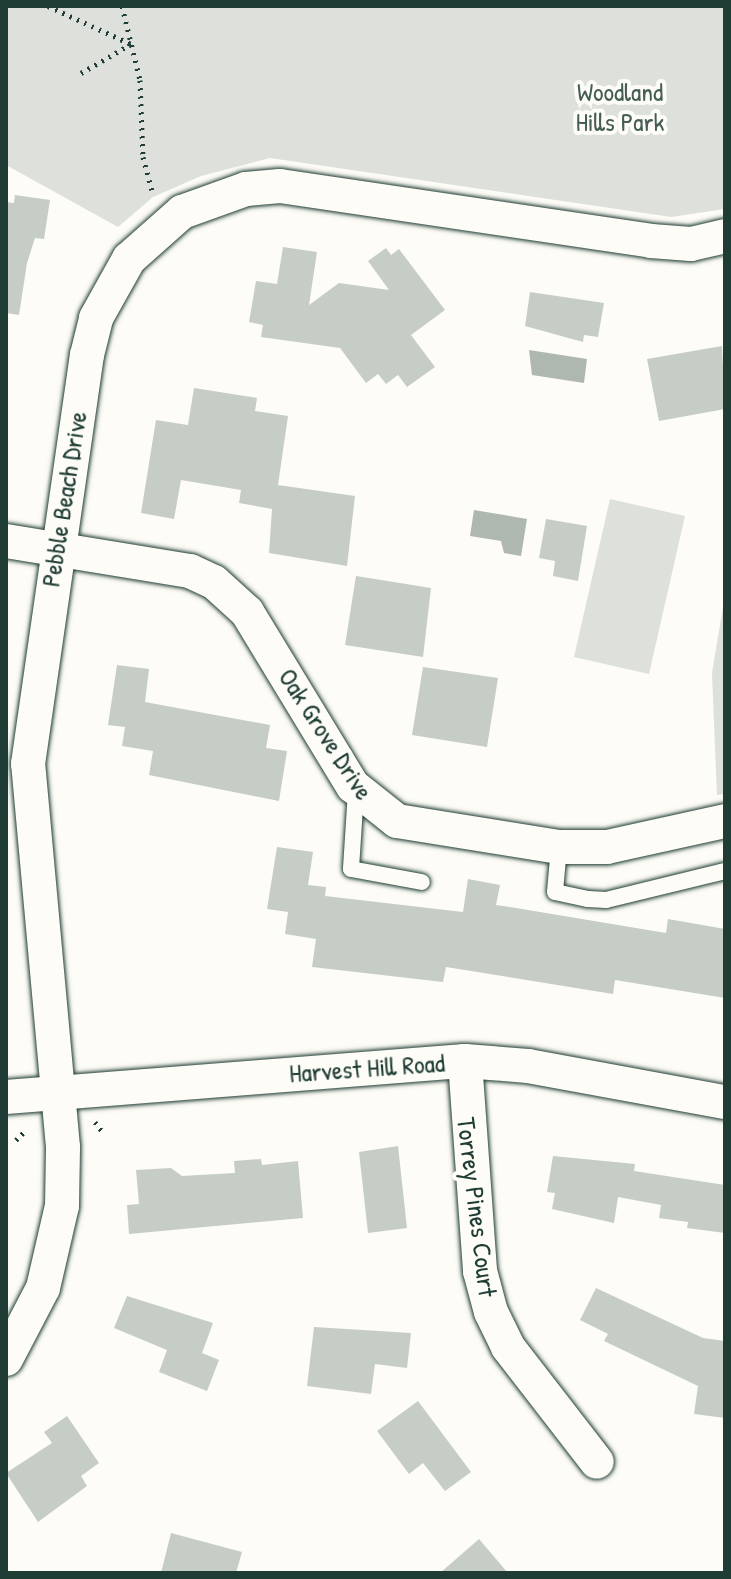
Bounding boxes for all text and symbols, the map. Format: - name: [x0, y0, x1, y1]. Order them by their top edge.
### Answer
- park label: Woodland Hills Park: [576, 76, 664, 138]
- street label: Pebble Beach Drive: [35, 409, 93, 589]
- street label: Oak Grove Drive: [272, 663, 380, 805]
- street label: Harvest Hill Road: [288, 1047, 446, 1089]
- street label: Torrey Pines Court: [451, 1116, 503, 1298]

